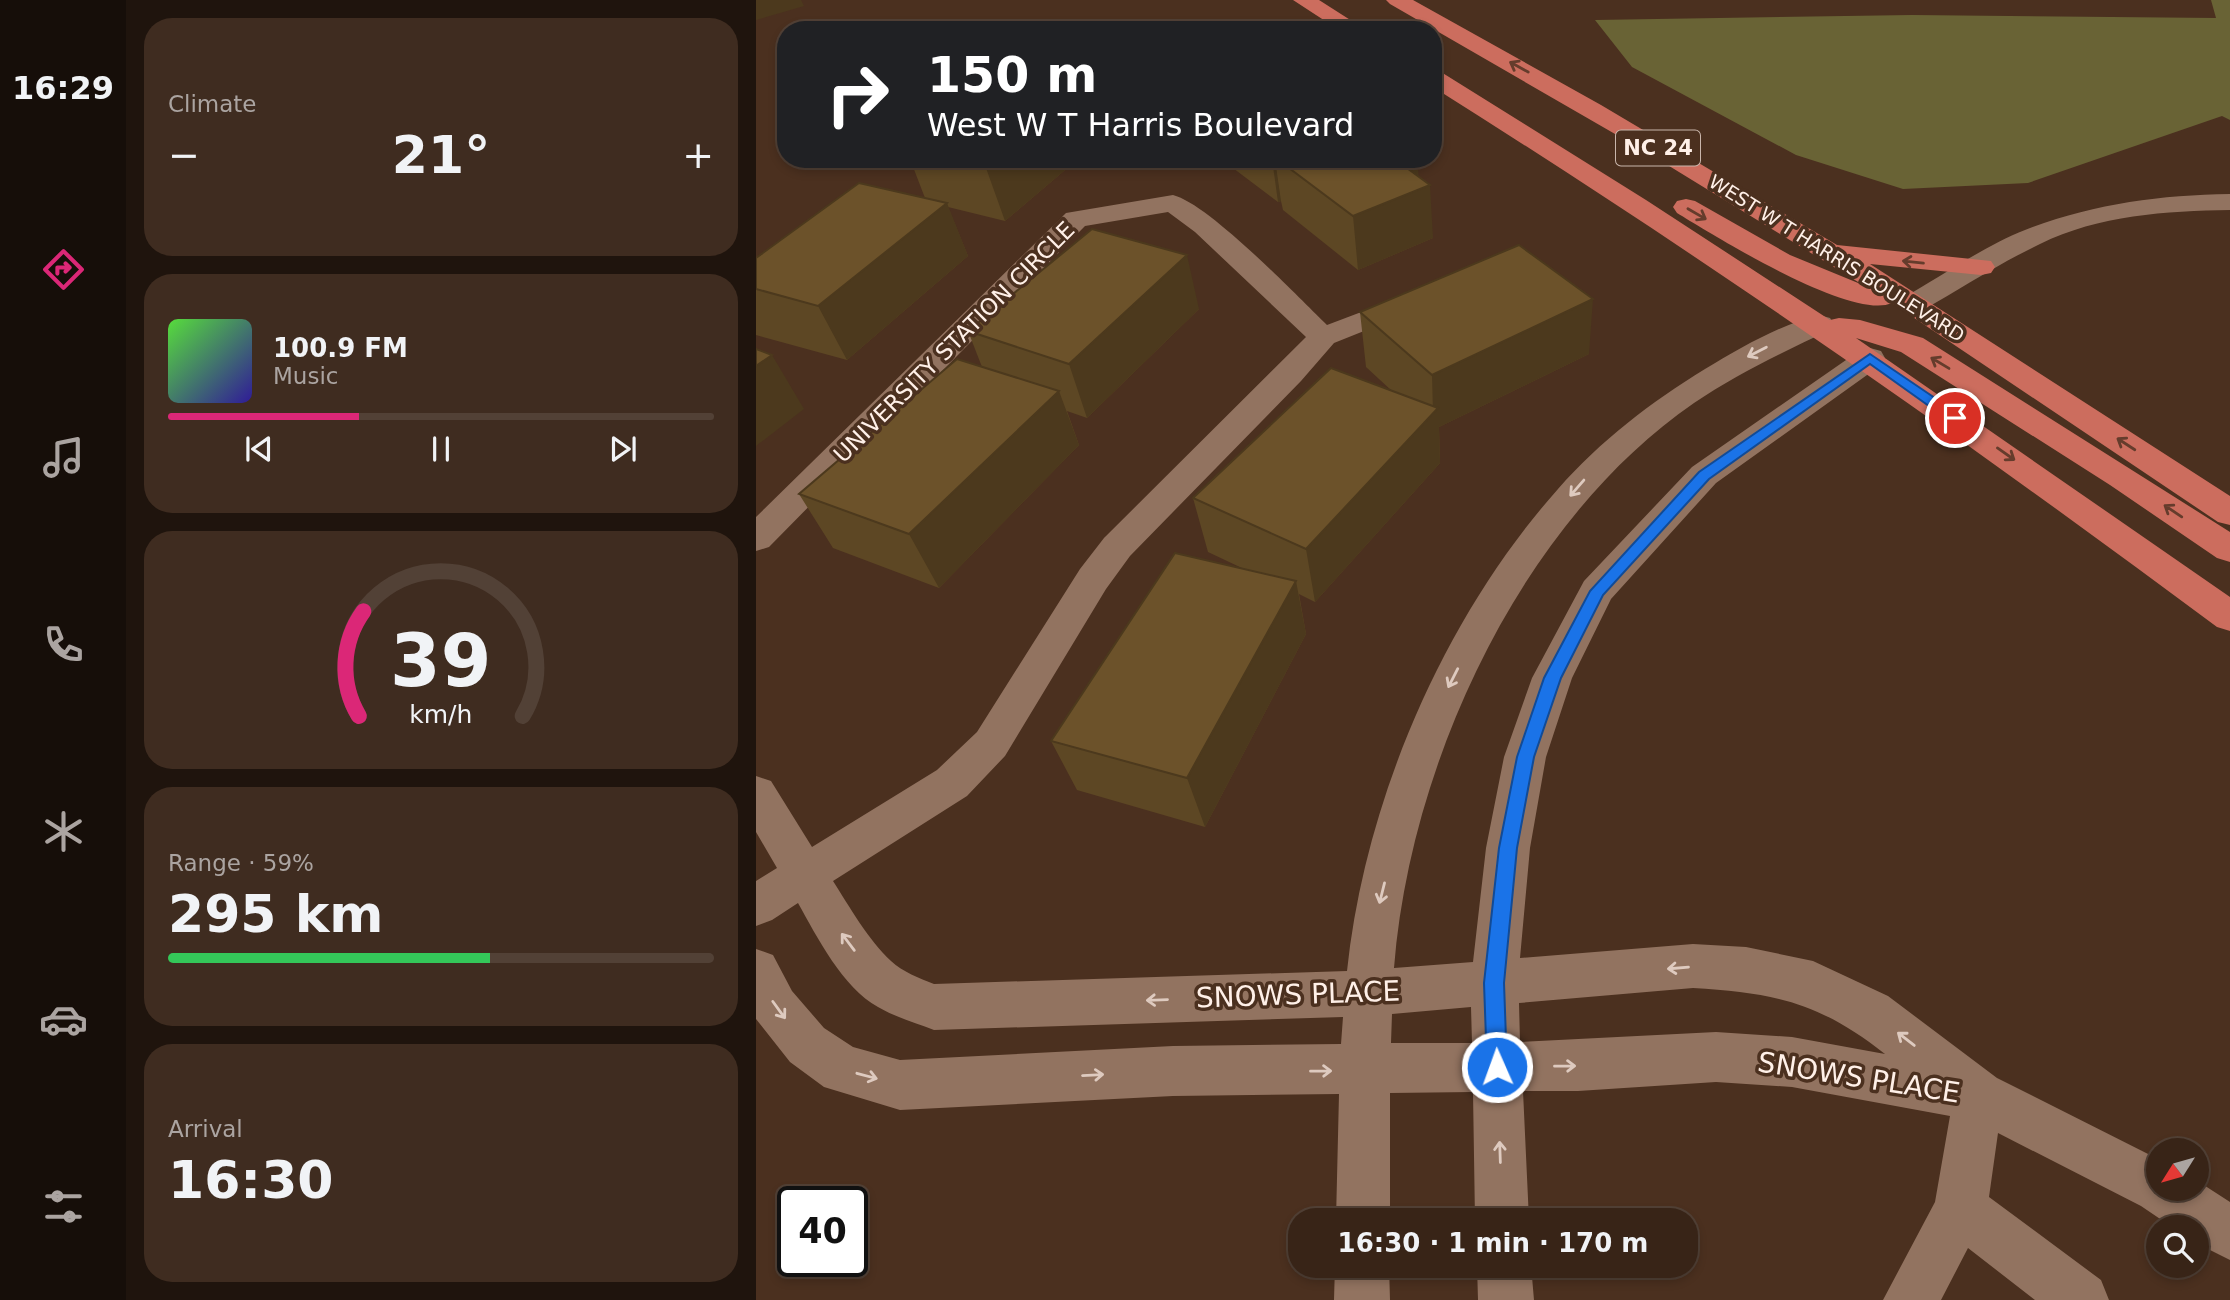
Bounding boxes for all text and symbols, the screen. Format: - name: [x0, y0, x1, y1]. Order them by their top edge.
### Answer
- text: 150 m: [927, 47, 1097, 104]
- icon: right: [812, 49, 903, 140]
- one-way arrow: [1509, 60, 1529, 74]
- text: 16:29: [12, 69, 114, 107]
- text: Climate: [168, 91, 257, 117]
- text: West W T Harris Boulevard: [927, 106, 1354, 144]
- text: 21°: [392, 125, 490, 185]
- road number: NC 24: [1616, 130, 1700, 166]
- text: −: [168, 133, 200, 177]
- text: +: [682, 133, 714, 177]
- street label: WEST W T HARRIS BOULEVARD: [1705, 170, 1969, 346]
- one-way arrow: [1687, 207, 1707, 221]
- street label: UNIVERSITY STATION CIRCLE: [828, 216, 1080, 468]
- icon: directions: [39, 245, 88, 294]
- one-way arrow: [1902, 256, 1925, 269]
- text: 100.9 FM: [273, 333, 408, 363]
- one-way arrow: [1747, 345, 1768, 359]
- one-way arrow: [1931, 355, 1951, 369]
- text: Music: [273, 363, 338, 389]
- pin: [1925, 388, 1985, 448]
- icon: arrive: [1936, 399, 1974, 437]
- icon: previous: [240, 430, 278, 468]
- icon: pause: [422, 430, 460, 468]
- icon: next: [604, 430, 642, 468]
- icon: music: [39, 433, 88, 482]
- one-way arrow: [2117, 437, 2136, 451]
- one-way arrow: [1996, 447, 2015, 461]
- one-way arrow: [1569, 479, 1585, 497]
- one-way arrow: [2164, 504, 2184, 518]
- text: 39: [390, 618, 492, 703]
- icon: phone: [39, 620, 88, 669]
- one-way arrow: [1446, 667, 1460, 688]
- text: km/h: [409, 700, 473, 729]
- icon: climate: [39, 807, 88, 856]
- text: Range · 59%: [168, 850, 314, 876]
- one-way arrow: [1375, 882, 1388, 904]
- text: 295 km: [168, 884, 383, 944]
- one-way arrow: [841, 933, 855, 952]
- one-way arrow: [1667, 962, 1689, 975]
- street label: SNOWS PLACE: [1195, 974, 1401, 1015]
- one-way arrow: [1145, 993, 1168, 1006]
- icon: car: [39, 995, 88, 1044]
- one-way arrow: [772, 1000, 786, 1019]
- position arrow: [1460, 1030, 1534, 1104]
- one-way arrow: [1897, 1032, 1915, 1047]
- street label: SNOWS PLACE: [1756, 1045, 1962, 1110]
- one-way arrow: [1554, 1059, 1577, 1073]
- one-way arrow: [1309, 1064, 1332, 1078]
- one-way arrow: [1081, 1068, 1104, 1081]
- one-way arrow: [856, 1070, 878, 1083]
- text: Arrival: [168, 1116, 243, 1142]
- north arrow: [2146, 1138, 2208, 1200]
- map controls: [2146, 1138, 2209, 1278]
- one-way arrow: [1493, 1140, 1507, 1163]
- text: 16:30: [168, 1150, 334, 1210]
- icon: filters: [39, 1182, 88, 1231]
- speed limit sign: 40: [777, 1186, 868, 1277]
- button: search: [2146, 1215, 2209, 1278]
- text: 16:30 · 1 min · 170 m: [1338, 1228, 1648, 1258]

